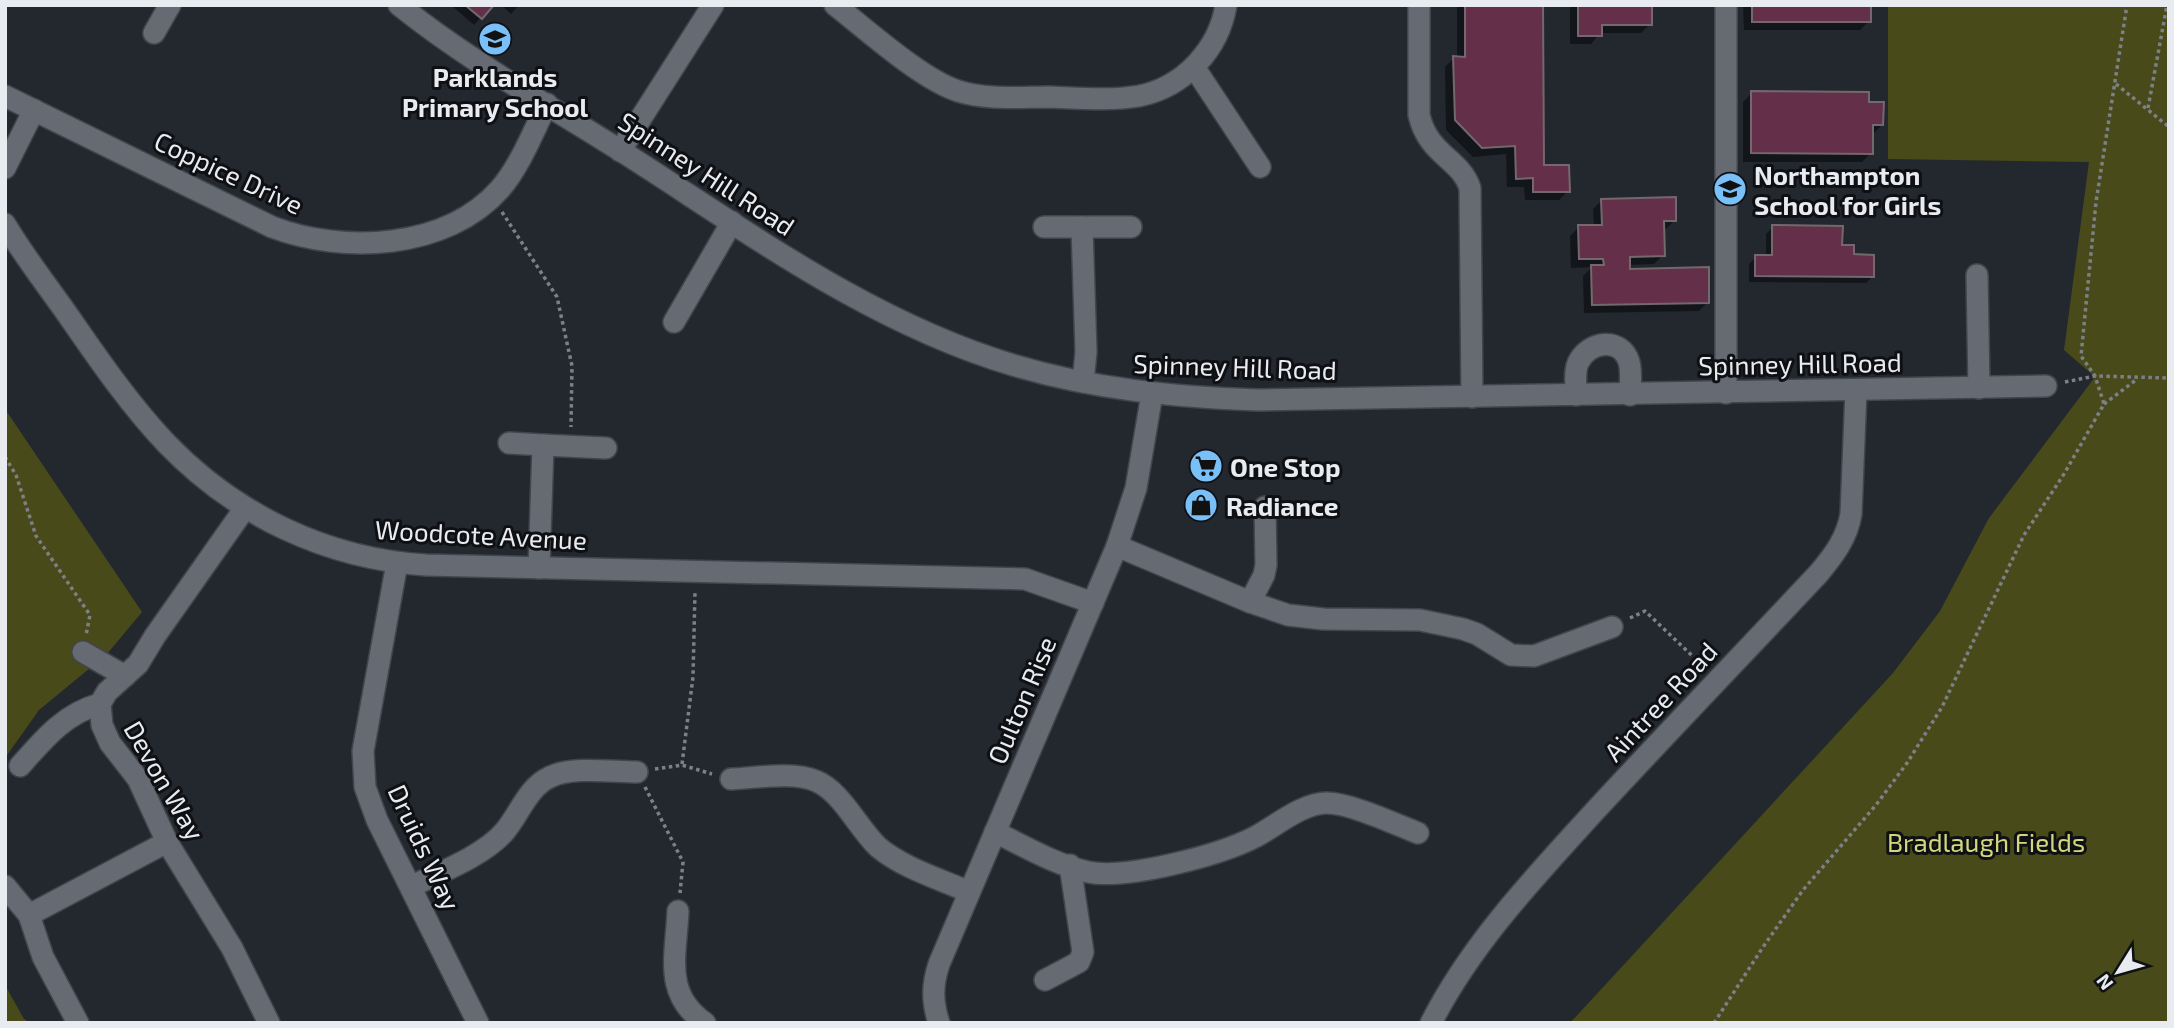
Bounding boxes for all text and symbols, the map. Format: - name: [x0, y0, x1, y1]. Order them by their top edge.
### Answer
- school or university icon: Parklands Primary School: [476, 20, 514, 58]
- place label: Parklands Primary School: [402, 61, 589, 123]
- street label: Spinney Hill Road: [613, 105, 801, 241]
- street label: Coppice Drive: [150, 124, 308, 220]
- place label: Northampton School for Girls: [1754, 159, 1941, 220]
- school or university icon: Northampton School for Girls: [1711, 170, 1749, 208]
- street label: Spinney Hill Road: [1698, 346, 1902, 380]
- street label: Spinney Hill Road: [1133, 347, 1337, 385]
- supermarket icon: One Stop: [1187, 447, 1225, 485]
- place label: One Stop: [1230, 451, 1341, 482]
- shop icon: Radiance: [1182, 486, 1220, 524]
- place label: Radiance: [1226, 490, 1339, 521]
- street label: Woodcote Avenue: [374, 513, 588, 555]
- street label: Oulton Rise: [980, 632, 1062, 768]
- street label: Aintree Road: [1597, 635, 1723, 767]
- street label: Devon Way: [118, 715, 212, 845]
- street label: Druids Way: [382, 779, 468, 915]
- park label: Bradlaugh Fields: [1887, 826, 2085, 857]
- north arrow: [2083, 937, 2153, 1007]
- text: N: [2091, 970, 2117, 995]

